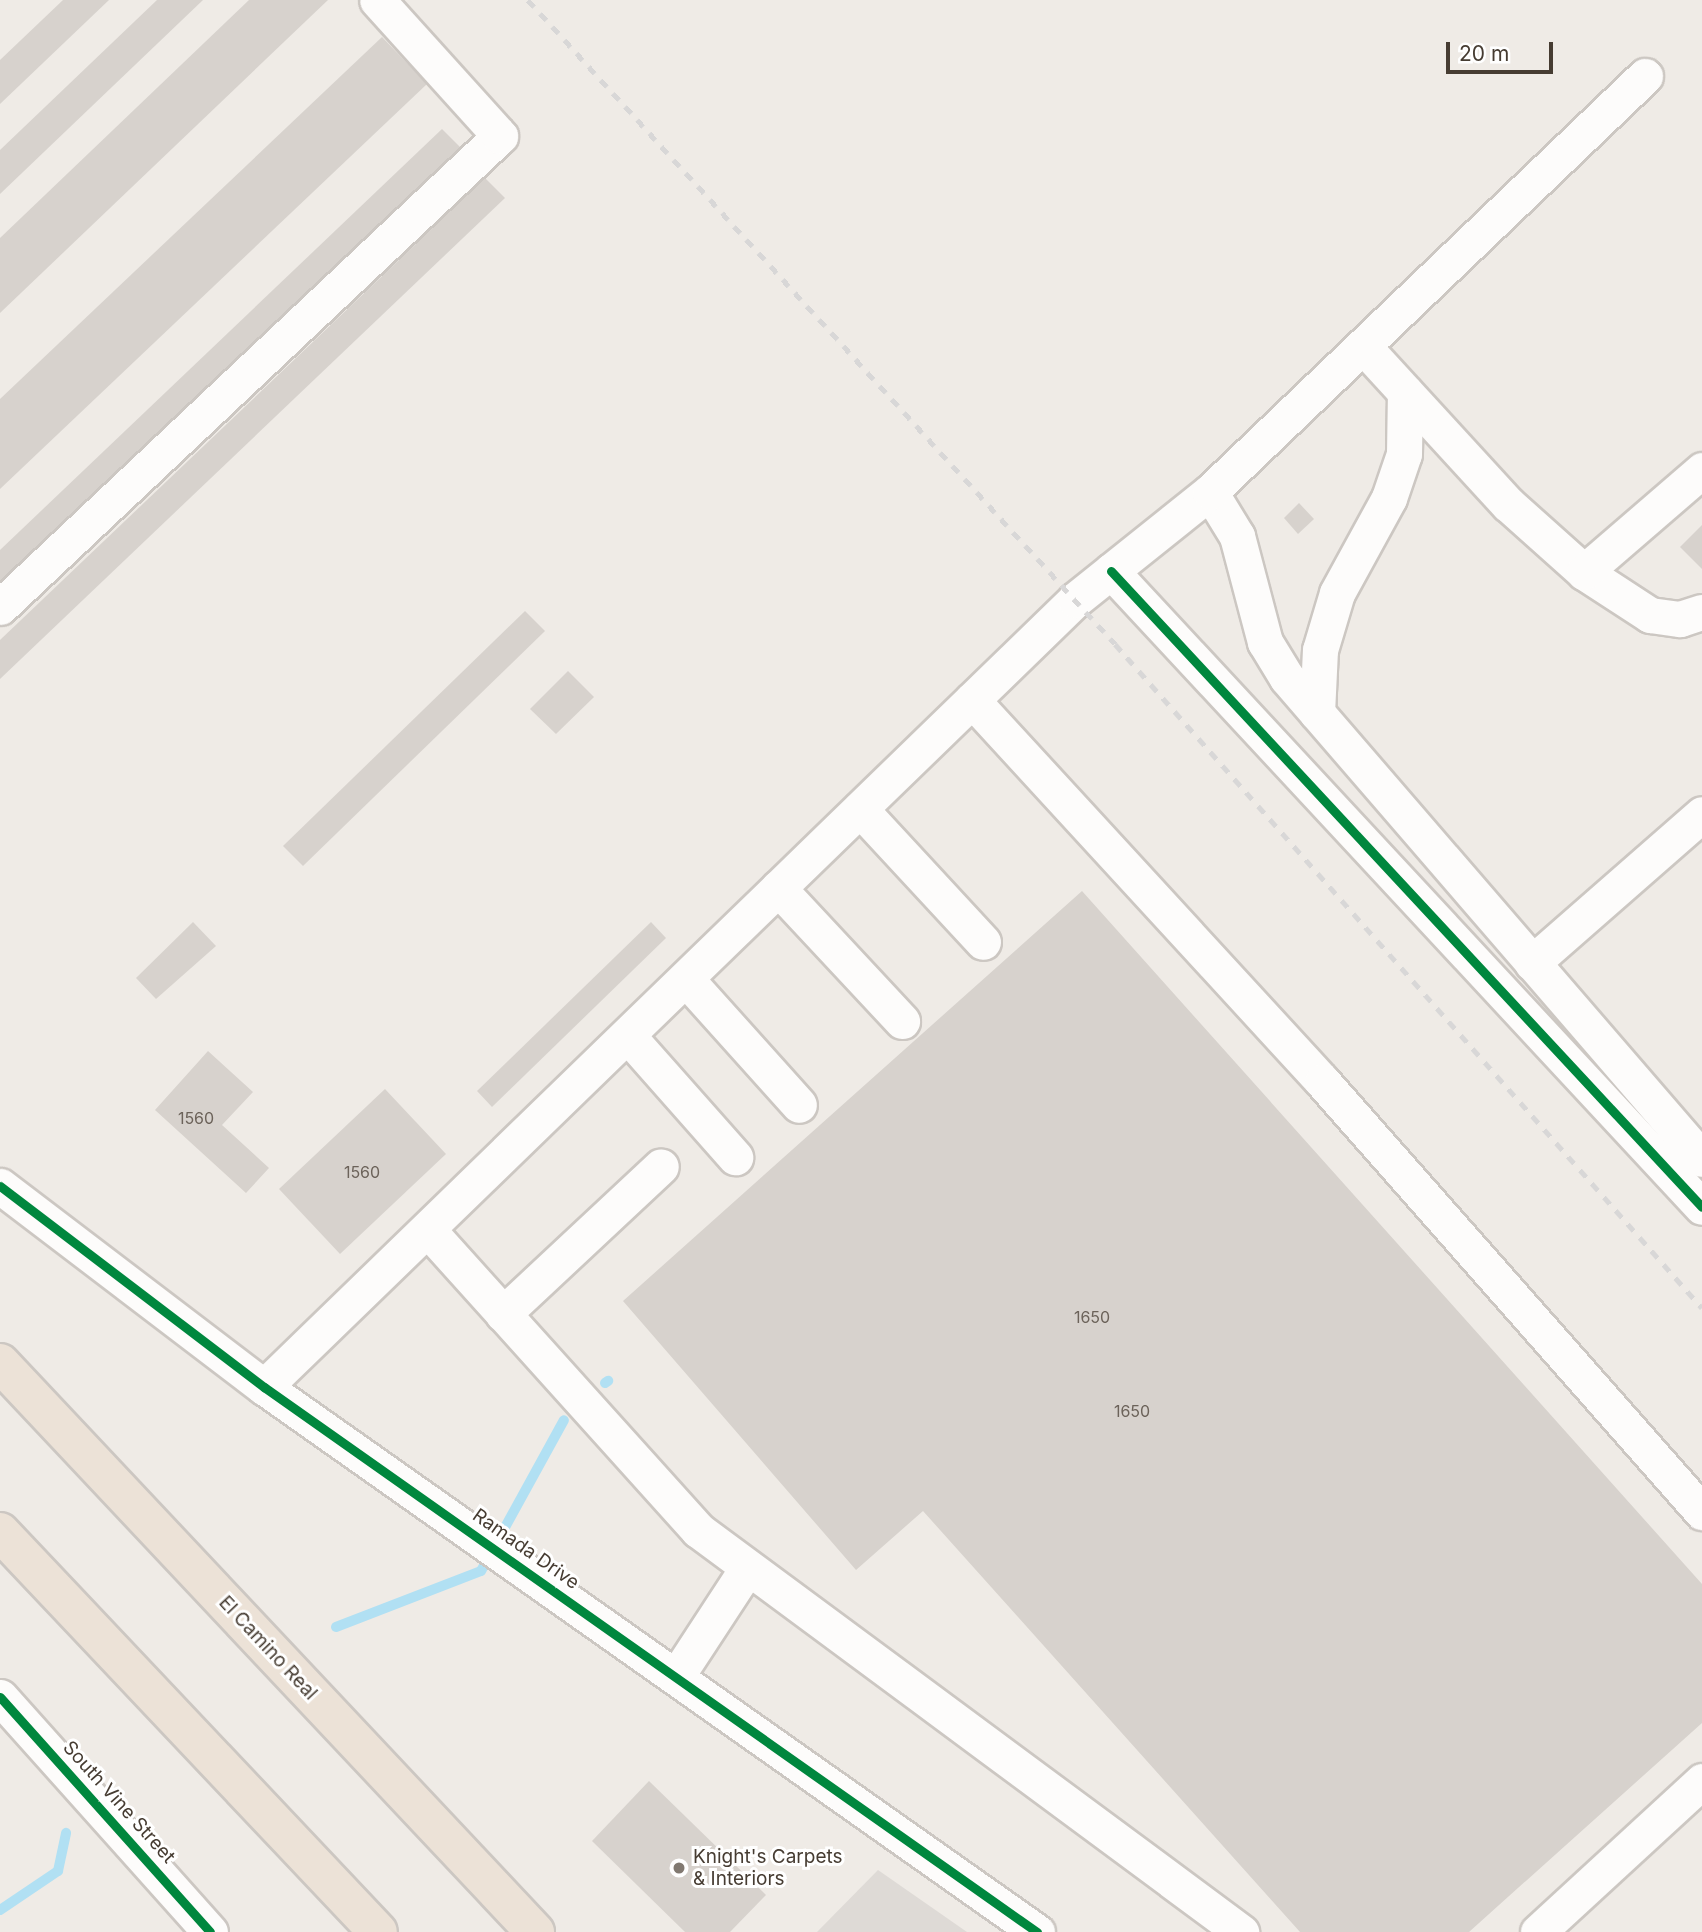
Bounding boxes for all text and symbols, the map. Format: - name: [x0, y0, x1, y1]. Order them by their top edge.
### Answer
- scale bar: [1450, 28, 1557, 72]
- text: 20 m: [1459, 41, 1509, 66]
- house number: 1560: [178, 1108, 214, 1128]
- house number: 1560: [344, 1162, 380, 1182]
- house number: 1650: [1074, 1307, 1110, 1327]
- house number: 1650: [1114, 1401, 1150, 1421]
- street label: Ramada Drive: [468, 1504, 584, 1594]
- street label: El Camino Real: [214, 1591, 322, 1705]
- street label: South Vine Street: [58, 1736, 180, 1868]
- place label: Knight's Carpets & Interiors: [693, 1846, 843, 1890]
- marker: Knight's Carpets & Interiors: [671, 1860, 687, 1876]

